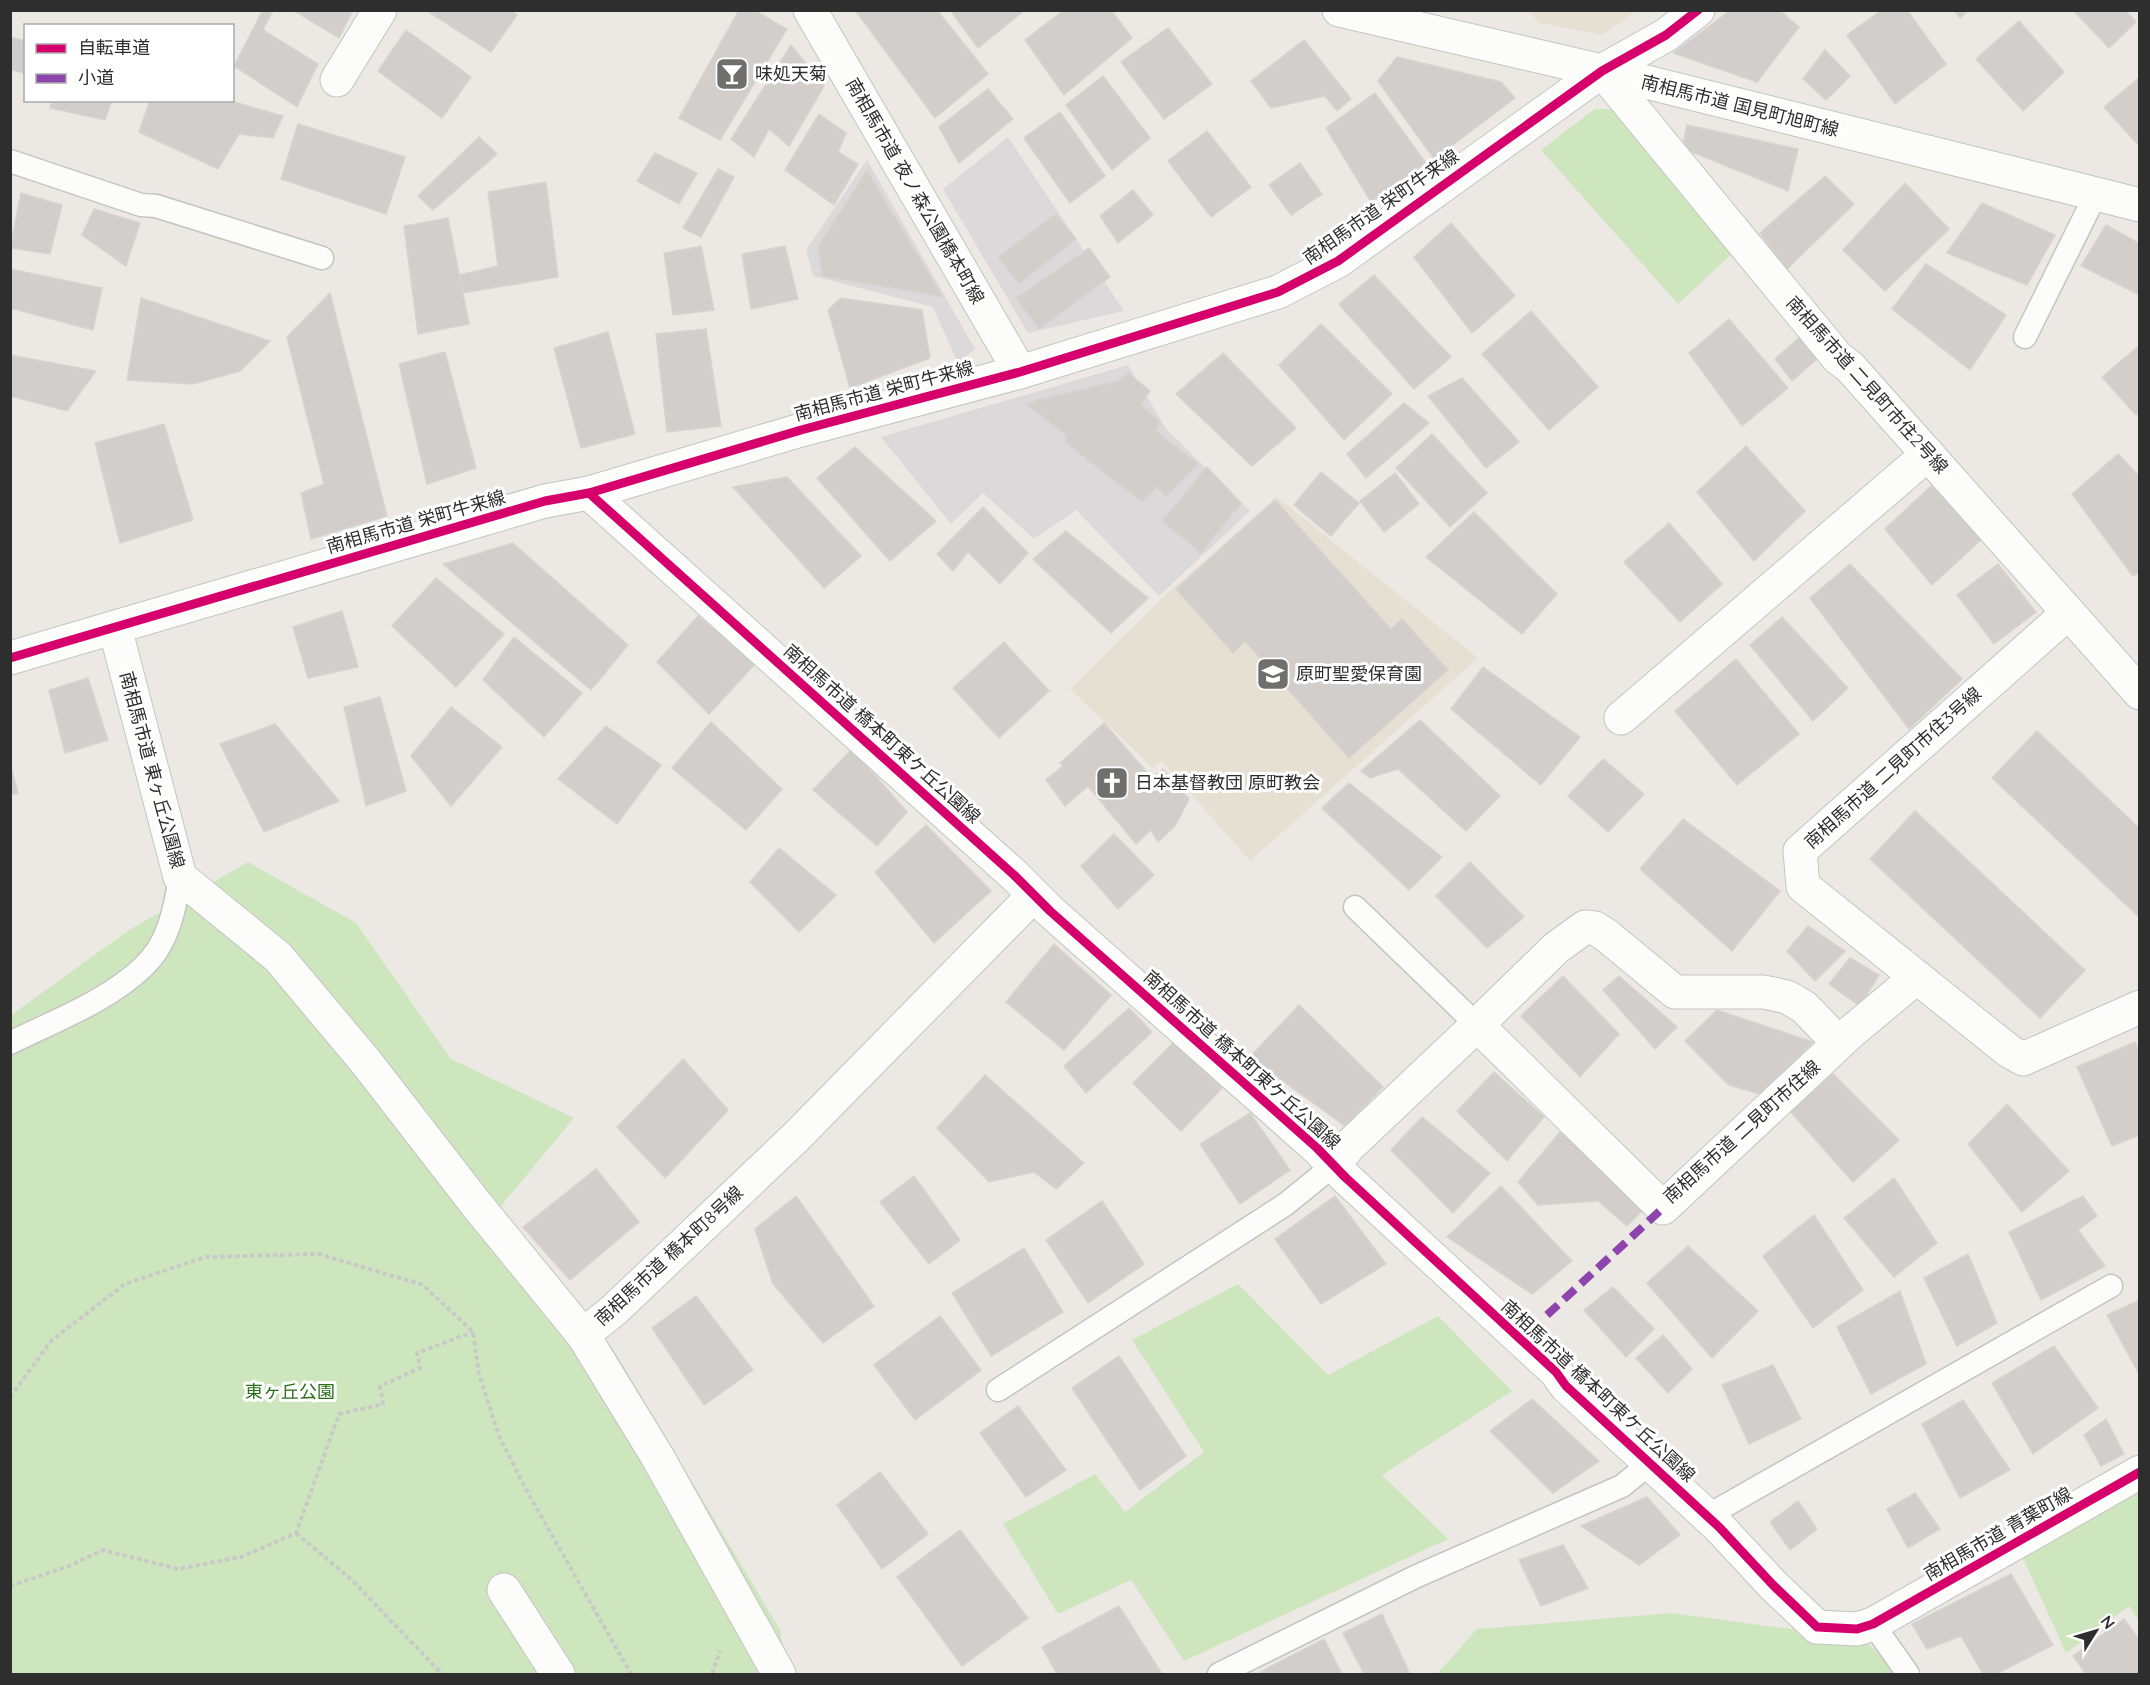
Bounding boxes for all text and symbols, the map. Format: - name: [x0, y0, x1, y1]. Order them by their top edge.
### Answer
- legend: [24, 24, 234, 102]
- text: 自転車道: [78, 36, 150, 59]
- bar icon: 味処天菊: [714, 56, 750, 92]
- place label: 味処天菊: [755, 62, 827, 85]
- text: 小道: [78, 66, 114, 89]
- street label: 南相馬市道 国見町旭町線: [1639, 70, 1841, 141]
- street label: 南相馬市道 夜ノ森公園橋本町線: [841, 74, 990, 308]
- street label: 南相馬市道 栄町牛来線: [1298, 144, 1463, 269]
- street label: 南相馬市道 二見町市住2号線: [1782, 291, 1953, 478]
- street label: 南相馬市道 栄町牛来線: [792, 355, 976, 426]
- street label: 南相馬市道 栄町牛来線: [324, 485, 508, 558]
- street label: 南相馬市道 橋本町東ケ丘公園線: [779, 639, 985, 828]
- school or university icon: 原町聖愛保育園: [1255, 656, 1291, 692]
- place label: 原町聖愛保育園: [1296, 662, 1422, 685]
- street label: 南相馬市道 東ヶ丘公園線: [115, 669, 190, 871]
- street label: 南相馬市道 二見町市住3号線: [1799, 682, 1986, 853]
- church icon: 日本基督教団 原町教会: [1094, 765, 1130, 801]
- place label: 日本基督教団 原町教会: [1135, 771, 1320, 794]
- street label: 南相馬市道 橋本町東ケ丘公園線: [1139, 965, 1345, 1154]
- street label: 南相馬市道 二見町市住線: [1659, 1055, 1825, 1208]
- street label: 南相馬市道 橋本町8号線: [590, 1181, 748, 1330]
- street label: 南相馬市道 橋本町東ケ丘公園線: [1497, 1295, 1700, 1487]
- park label: 東ヶ丘公園: [245, 1380, 335, 1403]
- street label: 南相馬市道 青葉町線: [1920, 1482, 2076, 1585]
- north arrow: [2066, 1601, 2126, 1661]
- text: N: [2096, 1611, 2120, 1633]

